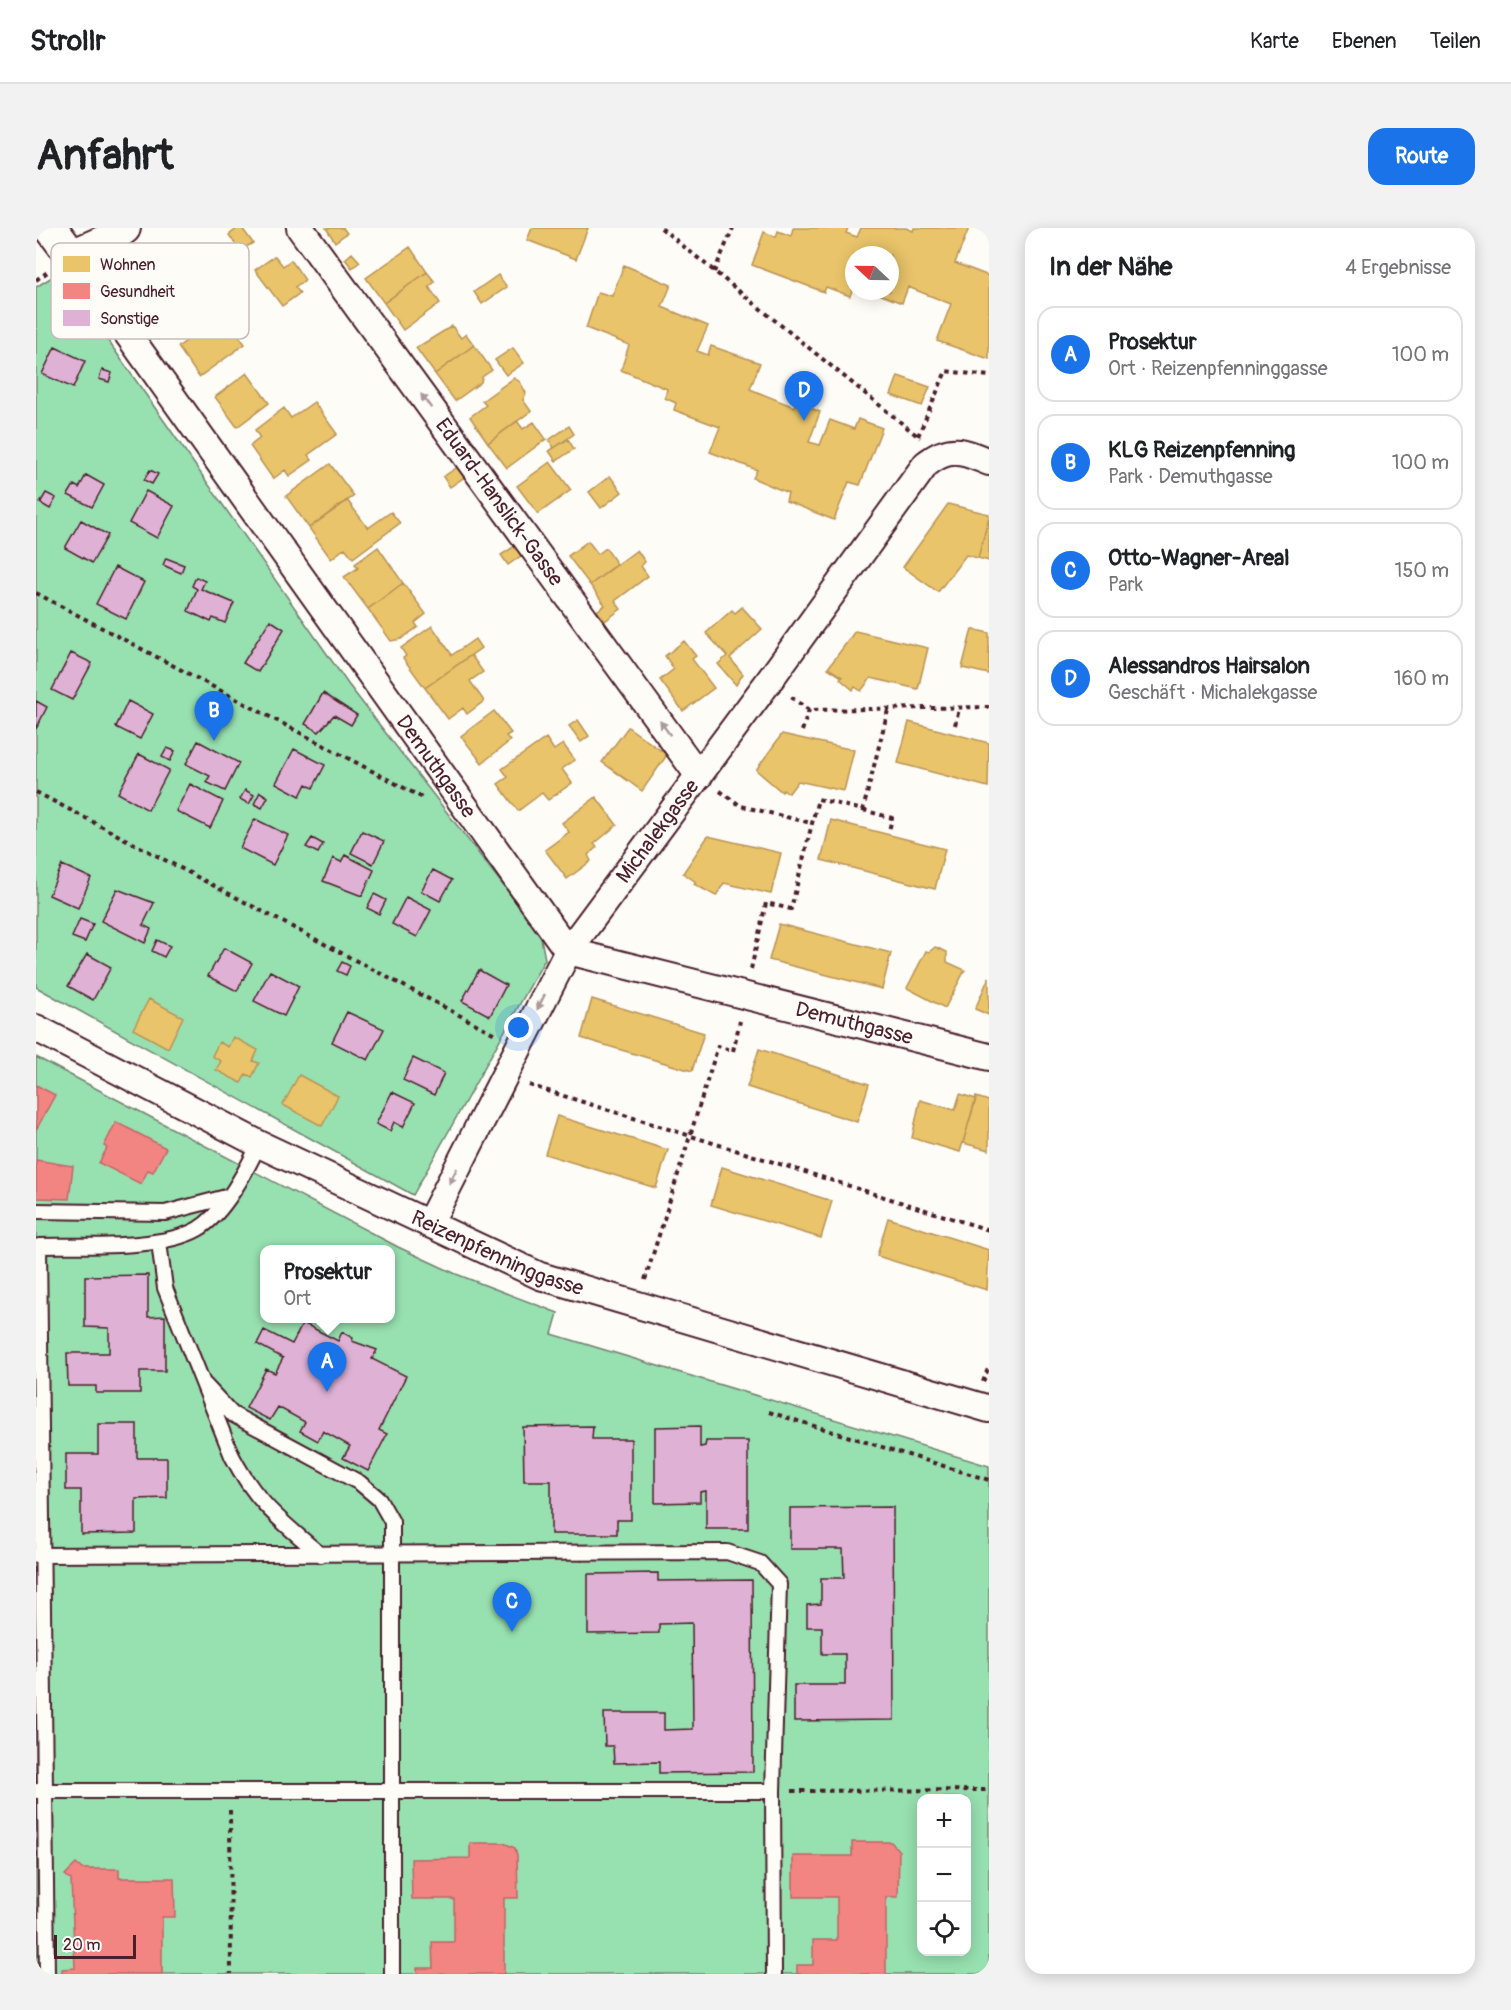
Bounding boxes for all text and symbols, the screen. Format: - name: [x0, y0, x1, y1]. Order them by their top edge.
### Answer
- text: Strollr: [30, 24, 105, 59]
- text: Karte: [1250, 28, 1299, 55]
- text: Ebenen: [1332, 28, 1397, 55]
- text: Teilen: [1430, 28, 1481, 55]
- button: Route: [1368, 128, 1475, 185]
- text: Anfahrt: [36, 130, 174, 182]
- legend: [51, 243, 249, 339]
- north arrow: [845, 246, 899, 300]
- text: In der Nähe: [1049, 251, 1172, 283]
- text: Wohnen: [100, 255, 155, 275]
- text: 4 Ergebnisse: [1345, 255, 1451, 280]
- text: Gesundheit: [100, 282, 176, 302]
- text: Sonstige: [100, 309, 159, 329]
- text: Prosektur: [1108, 328, 1197, 356]
- text: A: [1064, 342, 1077, 367]
- text: 100 m: [1392, 342, 1449, 367]
- text: Ort · Reizenpfenninggasse: [1108, 356, 1328, 381]
- pin: D: [784, 372, 824, 421]
- one-way arrow: [421, 393, 433, 408]
- street label: Eduard-Hanslick-Gasse: [429, 413, 570, 592]
- text: KLG Reizenpfenning: [1108, 436, 1295, 464]
- text: B: [1065, 450, 1076, 475]
- text: 100 m: [1392, 450, 1449, 475]
- text: Park · Demuthgasse: [1108, 464, 1273, 489]
- text: Otto-Wagner-Areal: [1108, 544, 1290, 572]
- text: C: [1064, 558, 1077, 583]
- text: 150 m: [1395, 558, 1449, 583]
- text: Park: [1108, 572, 1143, 597]
- text: Alessandros Hairsalon: [1108, 652, 1310, 680]
- text: D: [1064, 666, 1077, 691]
- text: 160 m: [1394, 666, 1449, 691]
- text: Geschäft · Michalekgasse: [1108, 680, 1317, 705]
- pin: B: [194, 692, 234, 741]
- street label: Demuthgasse: [390, 710, 482, 824]
- one-way arrow: [659, 721, 671, 737]
- street label: Michalekgasse: [610, 773, 706, 889]
- one-way arrow: [536, 994, 546, 1011]
- street label: Demuthgasse: [792, 996, 916, 1051]
- your location: [504, 1013, 533, 1042]
- one-way arrow: [448, 1168, 458, 1185]
- street label: Reizenpfenninggasse: [407, 1204, 587, 1302]
- popup: [260, 1245, 395, 1323]
- text: Prosektur: [283, 1258, 372, 1286]
- text: Ort: [283, 1286, 311, 1311]
- pin: A: [308, 1342, 346, 1392]
- pin: C: [492, 1582, 532, 1632]
- map controls: [917, 1794, 971, 1956]
- button: +: [917, 1794, 971, 1848]
- button: −: [917, 1848, 971, 1902]
- button: locate: [917, 1902, 971, 1956]
- scale bar: [54, 1932, 136, 1960]
- text: 20 m: [63, 1935, 101, 1955]

